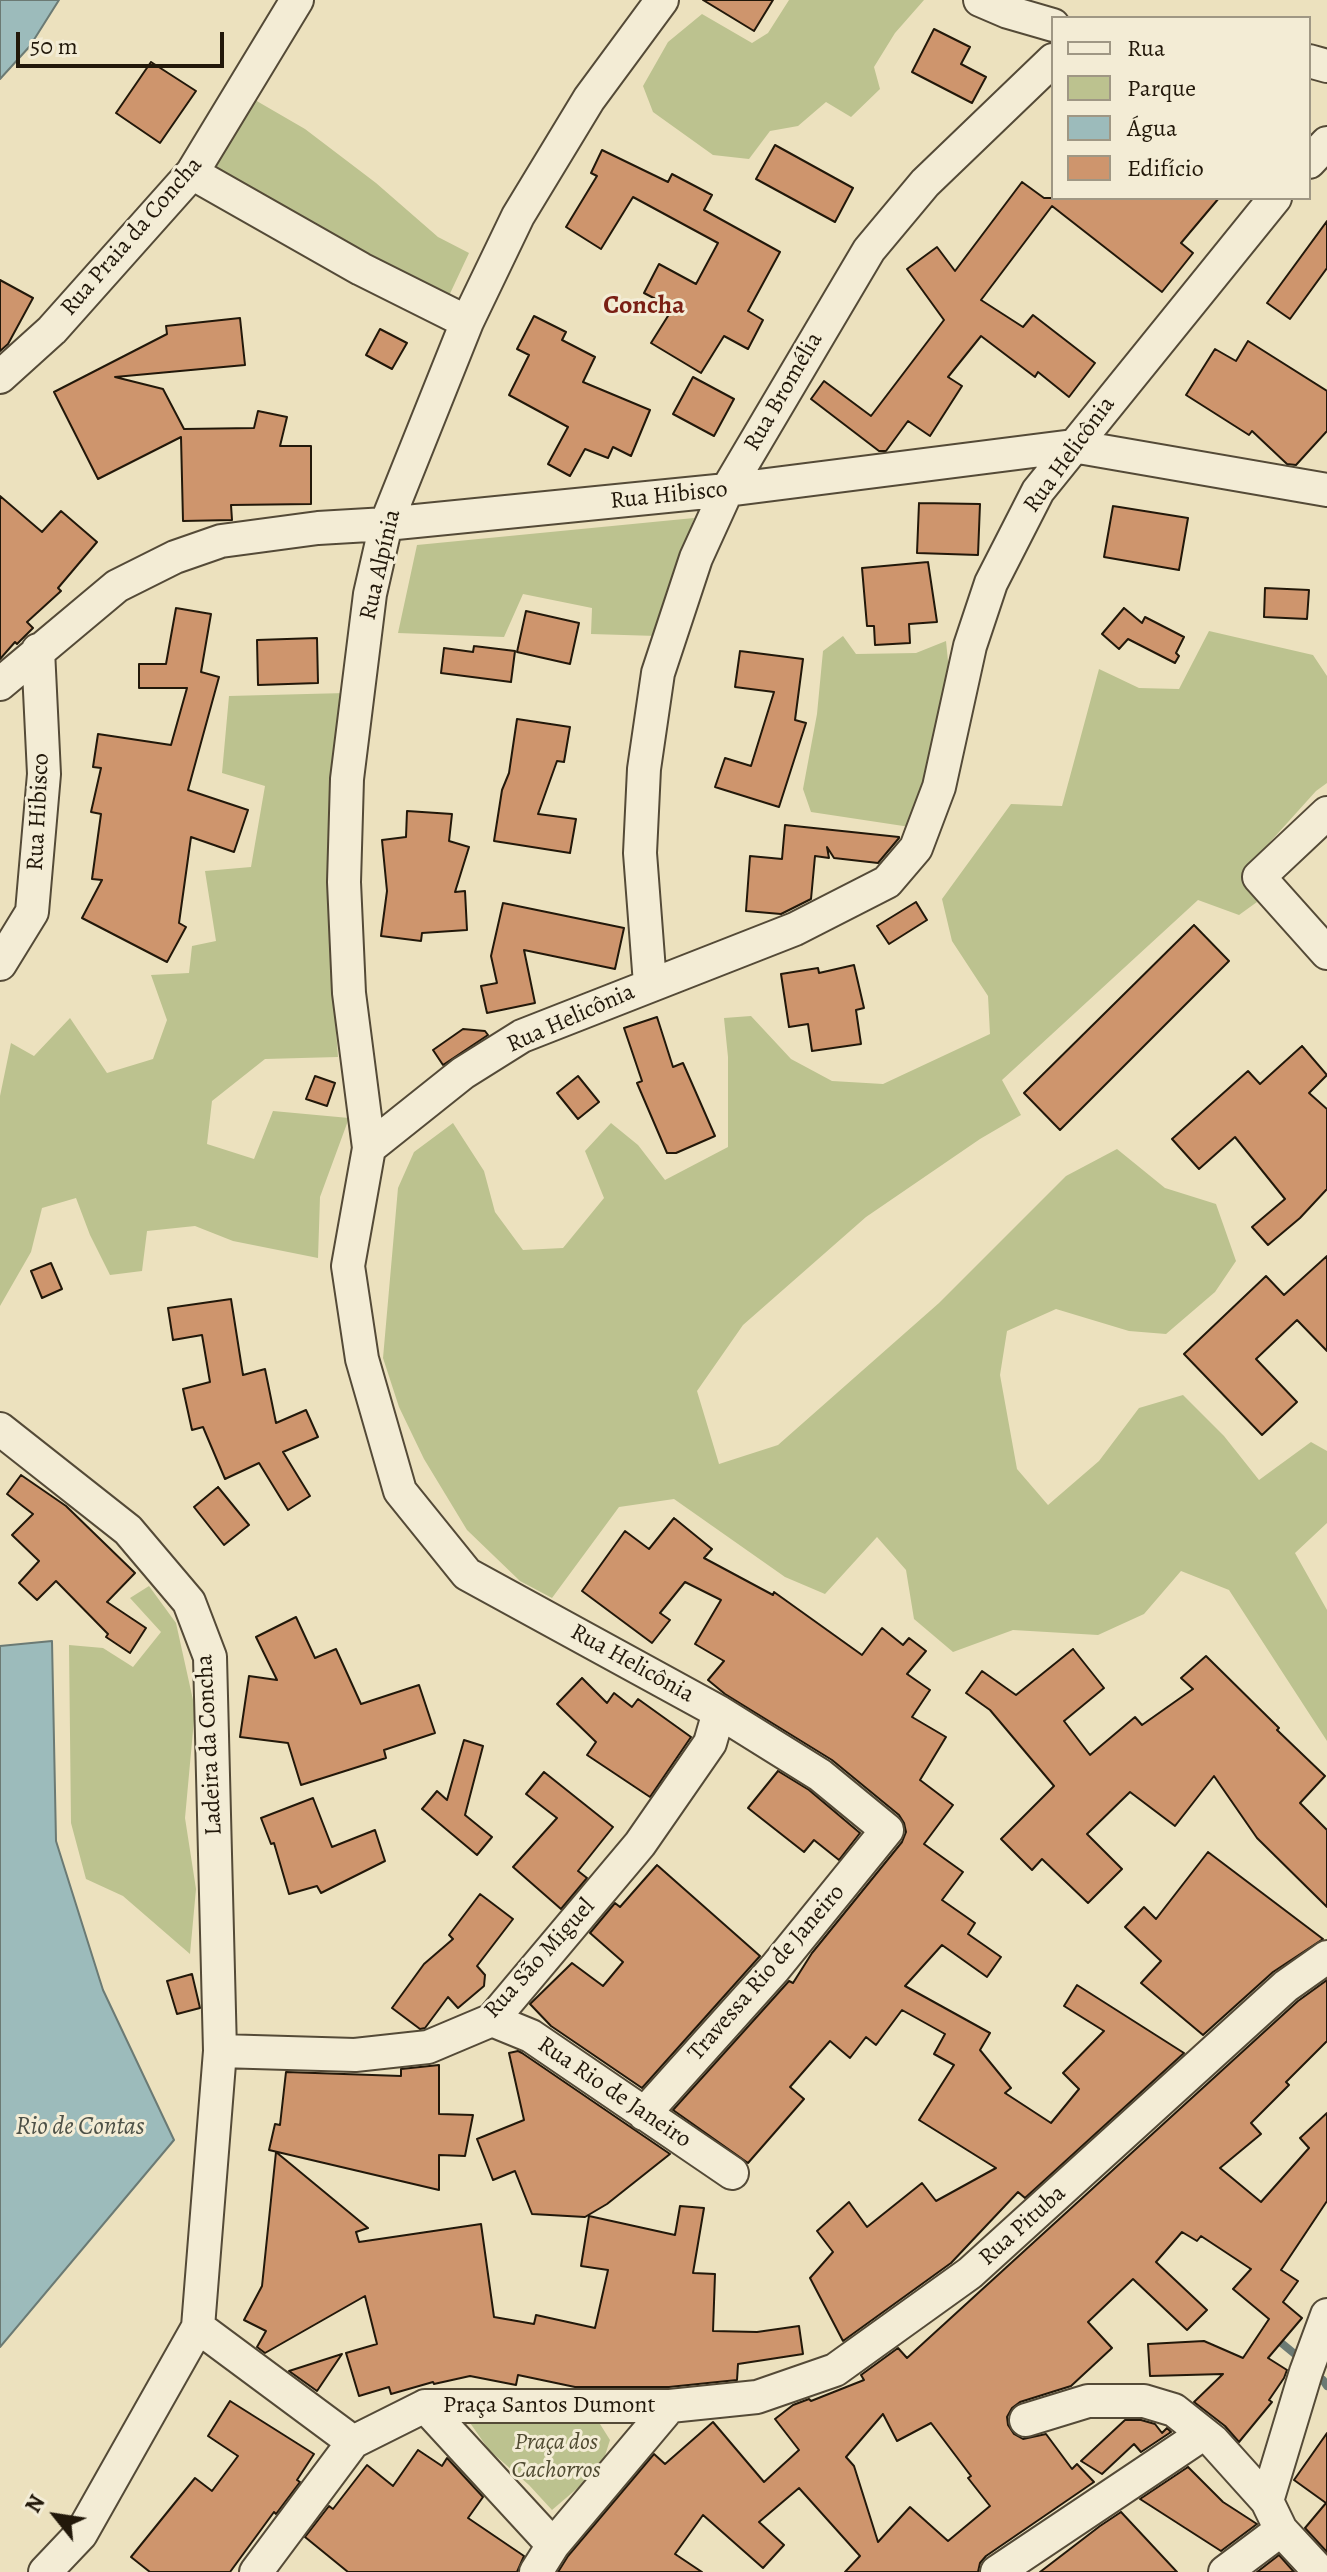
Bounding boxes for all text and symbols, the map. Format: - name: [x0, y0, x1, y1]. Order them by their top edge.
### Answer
- scale bar: [20, 16, 228, 66]
- legend: [1051, 16, 1311, 200]
- text: 50 m: [30, 30, 78, 62]
- text: Rua: [1127, 32, 1165, 64]
- text: Parque: [1127, 72, 1196, 104]
- text: Água: [1127, 112, 1177, 144]
- street label: Rua Praia da Concha: [55, 152, 209, 322]
- text: Edifício: [1127, 152, 1204, 184]
- district label: Concha: [603, 291, 685, 323]
- street label: Rua Bromélia: [738, 327, 830, 457]
- street label: Rua Helicônia: [1018, 391, 1122, 519]
- street label: Rua Hibisco: [609, 476, 729, 516]
- street label: Rua Alpínia: [354, 507, 408, 623]
- street label: Rua Hibisco: [22, 752, 56, 872]
- street label: Rua Helicônia: [503, 978, 639, 1060]
- street label: Rua Helicônia: [565, 1618, 699, 1710]
- street label: Ladeira da Concha: [191, 1654, 229, 1836]
- street label: Travessa Rio de Janeiro: [682, 1879, 852, 2067]
- street label: Rua São Miguel: [479, 1893, 601, 2025]
- street label: Rua Rio de Janeiro: [532, 2031, 696, 2155]
- water label: Rio de Contas: [15, 2112, 145, 2144]
- street label: Rua Pituba: [974, 2180, 1072, 2272]
- street label: Praça Santos Dumont: [443, 2392, 655, 2420]
- park label: Praça dos Cachorros: [511, 2429, 601, 2485]
- north arrow: [16, 2476, 96, 2556]
- text: N: [18, 2490, 52, 2518]

